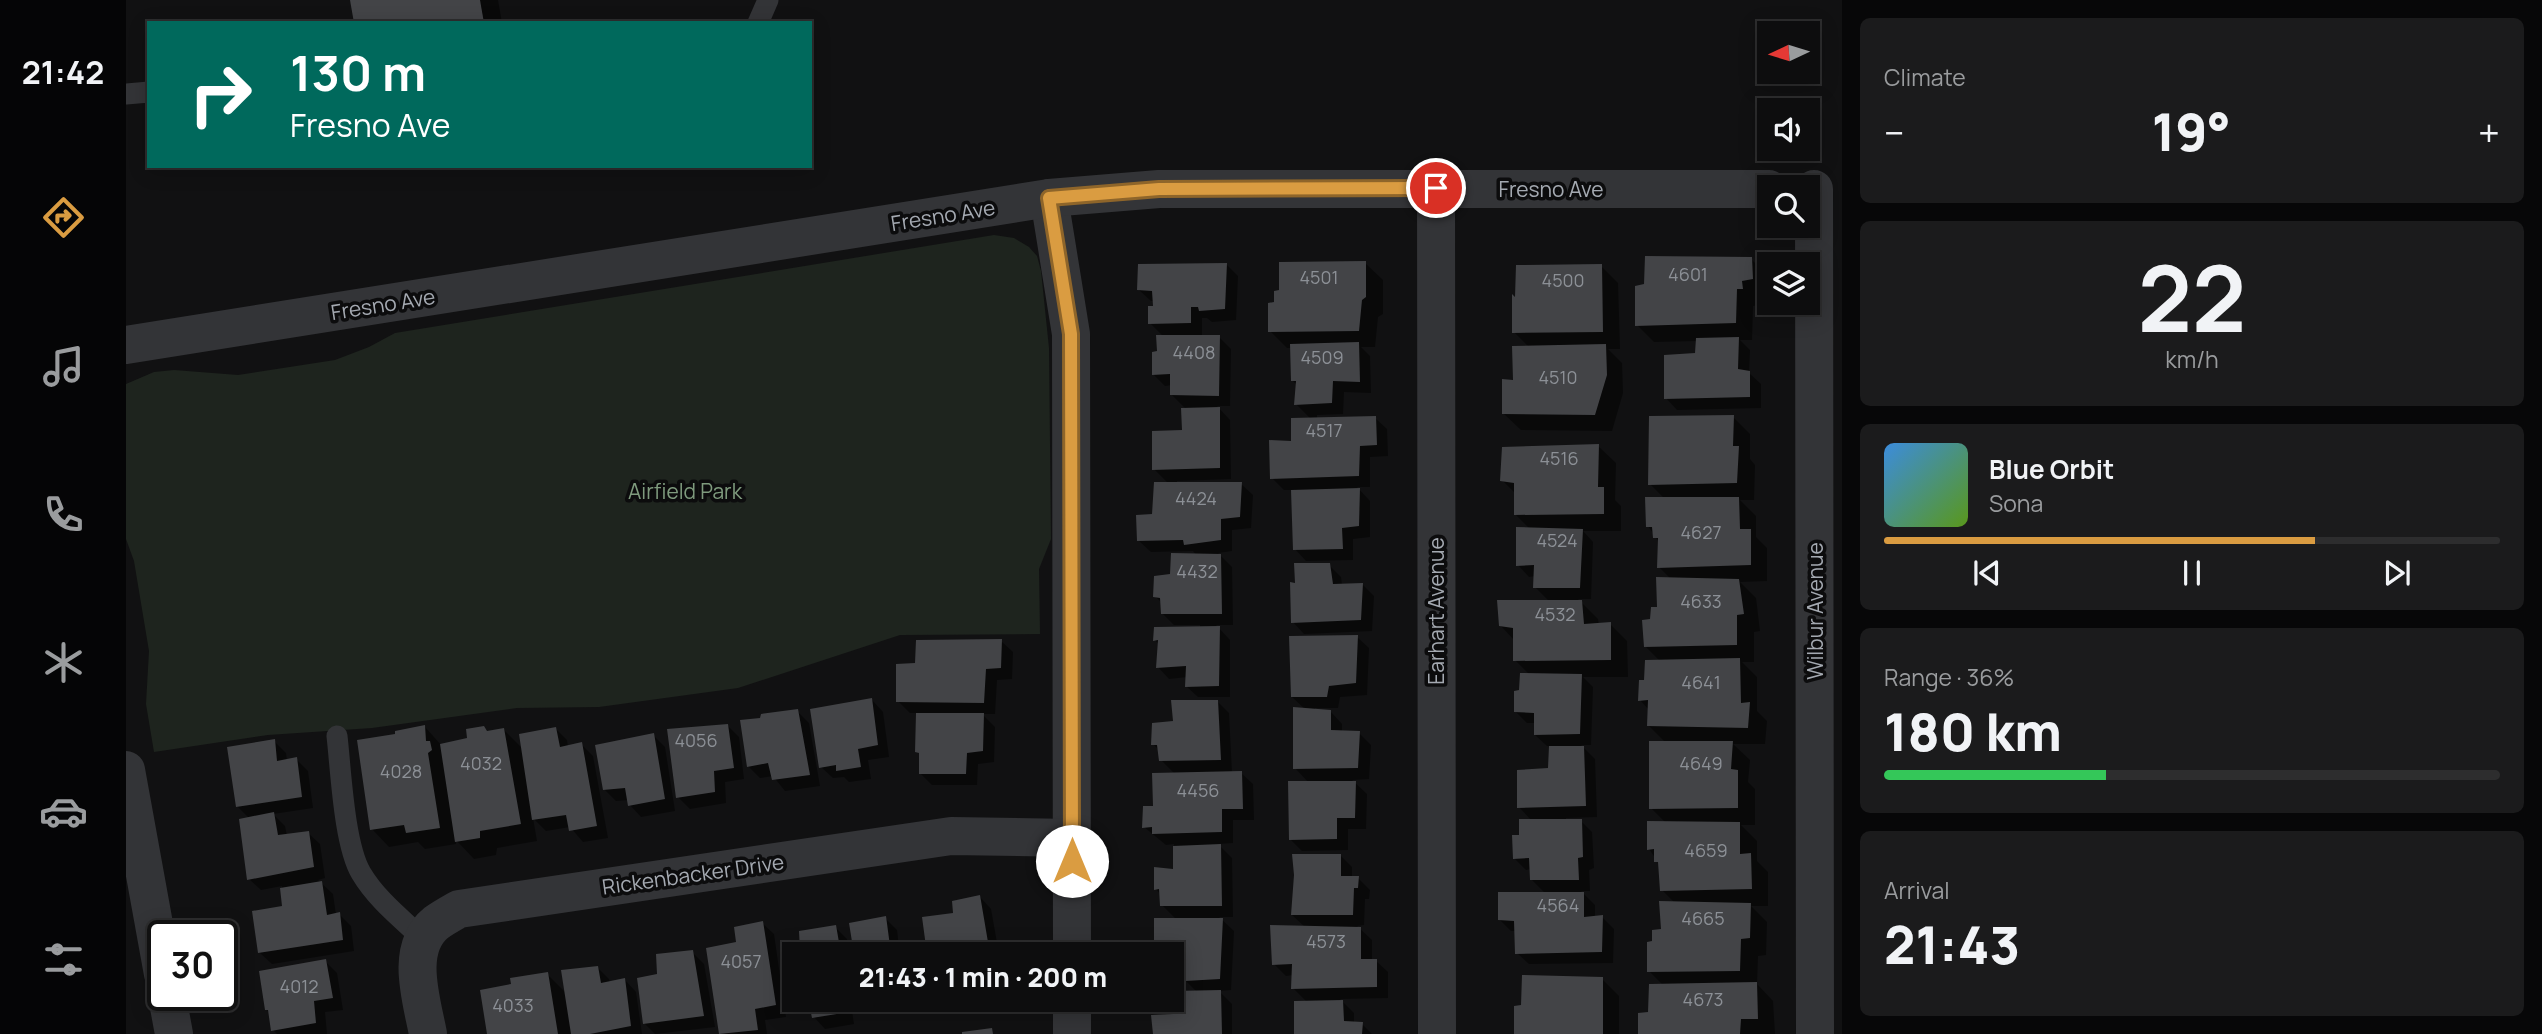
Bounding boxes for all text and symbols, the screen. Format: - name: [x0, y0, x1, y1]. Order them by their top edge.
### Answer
- north arrow: [1757, 21, 1820, 84]
- map controls: [1757, 21, 1820, 315]
- text: 130 m: [290, 39, 426, 106]
- icon: right: [175, 49, 266, 140]
- text: 21:42: [22, 50, 104, 94]
- text: Climate: [1884, 61, 1966, 93]
- text: 19°: [2152, 96, 2231, 167]
- button: sound: [1757, 98, 1820, 161]
- text: Fresno Ave: [290, 103, 450, 147]
- text: −: [1884, 106, 1905, 158]
- text: +: [2478, 106, 2500, 158]
- pin: [1406, 158, 1466, 218]
- icon: arrive: [1417, 169, 1455, 207]
- street label: Fresno Ave: [1498, 175, 1604, 203]
- button: search: [1757, 175, 1820, 238]
- icon: directions: [39, 193, 88, 242]
- street label: Fresno Ave: [889, 193, 997, 237]
- text: 22: [2138, 235, 2246, 359]
- button: layers: [1757, 252, 1820, 315]
- house number: 4601: [1668, 262, 1708, 286]
- house number: 4501: [1299, 265, 1339, 289]
- house number: 4500: [1542, 268, 1584, 292]
- street label: Fresno Ave: [329, 282, 437, 326]
- house number: 4408: [1173, 340, 1215, 364]
- icon: music: [39, 342, 88, 391]
- text: km/h: [2165, 343, 2219, 375]
- house number: 4509: [1300, 345, 1344, 369]
- house number: 4510: [1538, 365, 1578, 389]
- house number: 4517: [1305, 418, 1343, 442]
- house number: 4516: [1539, 446, 1579, 470]
- text: Blue Orbit: [1989, 451, 2114, 487]
- park label: Airfield Park: [628, 477, 743, 505]
- house number: 4424: [1175, 486, 1217, 510]
- text: Sona: [1989, 487, 2043, 519]
- icon: phone: [39, 490, 88, 539]
- house number: 4627: [1680, 520, 1722, 544]
- house number: 4524: [1536, 528, 1578, 552]
- street label: Earhart Avenue: [1422, 537, 1450, 685]
- street label: Wilbur Avenue: [1801, 542, 1829, 680]
- icon: previous: [1968, 554, 2006, 592]
- icon: pause: [2173, 554, 2211, 592]
- icon: next: [2378, 554, 2416, 592]
- house number: 4432: [1176, 559, 1218, 583]
- house number: 4633: [1680, 589, 1722, 613]
- house number: 4532: [1534, 602, 1576, 626]
- icon: climate: [39, 638, 88, 687]
- text: Range · 36%: [1884, 661, 2014, 693]
- house number: 4641: [1681, 670, 1721, 694]
- text: 180 km: [1884, 696, 2062, 767]
- house number: 4056: [674, 728, 718, 752]
- house number: 4032: [460, 751, 502, 775]
- house number: 4649: [1679, 751, 1723, 775]
- house number: 4028: [380, 759, 422, 783]
- house number: 4456: [1177, 778, 1219, 802]
- icon: car: [39, 787, 88, 836]
- position arrow: [1035, 824, 1109, 898]
- house number: 4659: [1684, 838, 1728, 862]
- street label: Rickenbacker Drive: [600, 847, 786, 901]
- text: Arrival: [1884, 874, 1950, 906]
- house number: 4564: [1537, 893, 1579, 917]
- house number: 4665: [1681, 906, 1725, 930]
- text: 21:43: [1884, 909, 2020, 980]
- speed limit sign: 30: [147, 920, 238, 1011]
- house number: 4573: [1306, 929, 1346, 953]
- icon: filters: [39, 935, 88, 984]
- house number: 4057: [720, 949, 762, 973]
- text: 21:43 · 1 min · 200 m: [859, 959, 1107, 995]
- house number: 4012: [280, 974, 318, 998]
- house number: 4673: [1683, 987, 1723, 1011]
- house number: 4033: [492, 993, 534, 1017]

